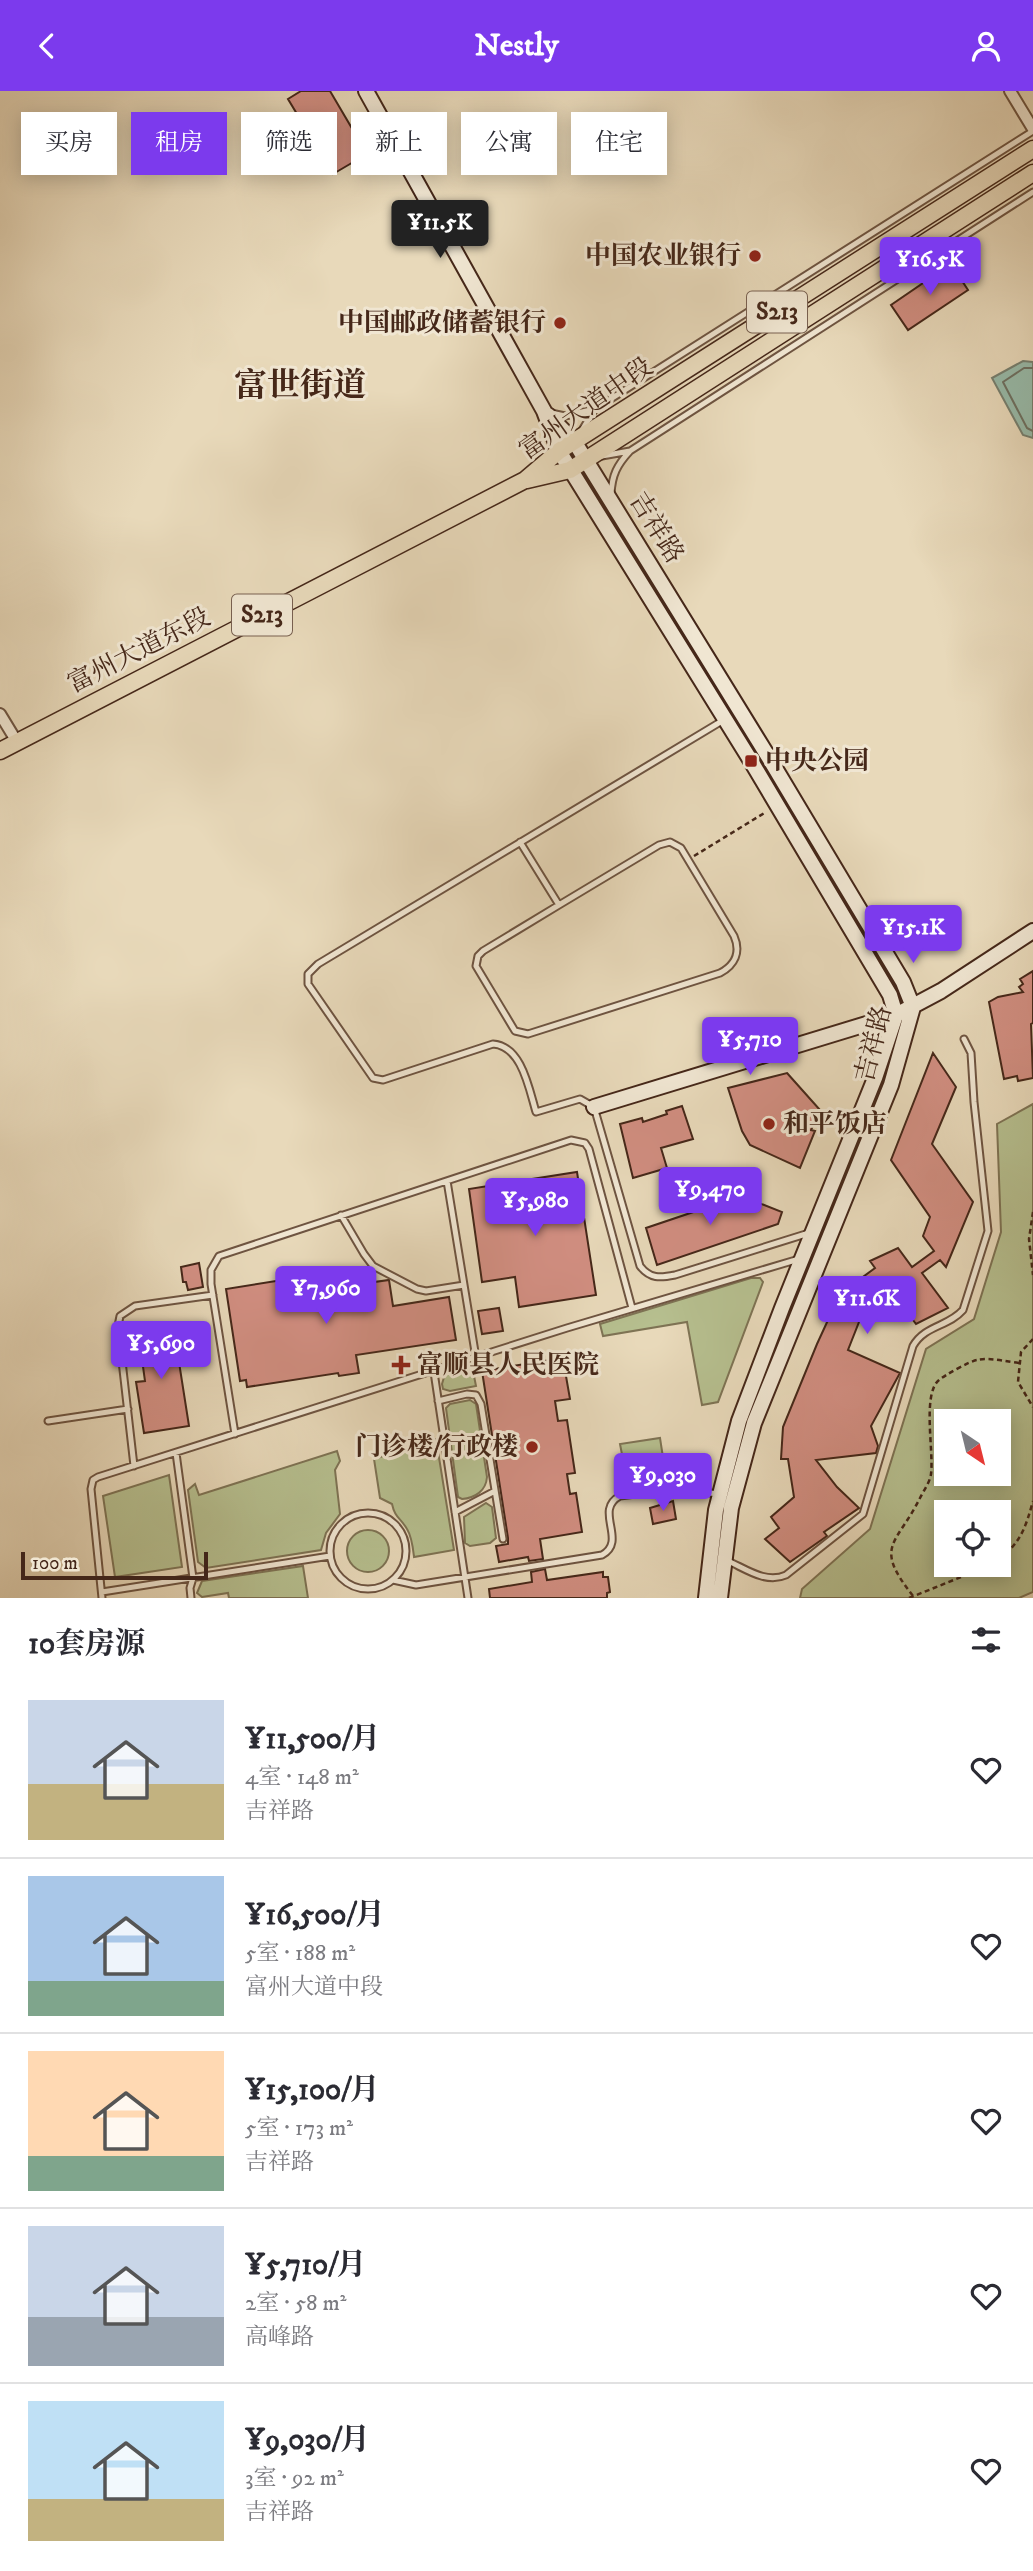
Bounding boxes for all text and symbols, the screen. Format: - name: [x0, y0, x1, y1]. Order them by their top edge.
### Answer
- text: Nestly: [474, 26, 559, 66]
- icon: back: [28, 27, 66, 65]
- icon: person: [967, 27, 1005, 65]
- chip: 买房: [21, 112, 117, 175]
- chip: 租房: [131, 112, 227, 175]
- chip: 筛选: [241, 112, 337, 175]
- chip: 新上: [351, 112, 447, 175]
- chip: 公寓: [461, 112, 557, 175]
- chip: 住宅: [571, 112, 667, 175]
- pin: ¥11.5K: [383, 201, 497, 260]
- text: ¥11.5K: [407, 208, 473, 237]
- pin: ¥16.5K: [873, 237, 987, 297]
- place label: 中国农业银行: [585, 240, 741, 273]
- text: ¥16.5K: [896, 245, 964, 274]
- marker: 中国农业银行: [747, 248, 763, 264]
- road number: S213: [747, 292, 807, 333]
- place label: 中国邮政储蓄银行: [338, 307, 546, 340]
- marker: 中国邮政储蓄银行: [552, 315, 568, 331]
- street label: 富州大道中段: [513, 351, 659, 467]
- district label: 富世街道: [234, 366, 366, 407]
- street label: 吉祥路: [621, 486, 691, 570]
- road number: S213: [232, 595, 292, 635]
- street label: 富州大道东段: [62, 601, 216, 701]
- place label: 中央公园: [765, 745, 869, 778]
- marker: 中央公园: [743, 753, 759, 769]
- pin: ¥15.1K: [856, 905, 970, 965]
- text: ¥15.1K: [881, 913, 945, 942]
- street label: 吉祥路: [849, 1002, 899, 1086]
- pin: ¥5,710: [693, 1017, 807, 1077]
- text: ¥5,710: [718, 1025, 782, 1054]
- place label: 和平饭店: [783, 1108, 887, 1141]
- marker: 和平饭店: [761, 1116, 777, 1132]
- pin: ¥9,470: [653, 1167, 767, 1227]
- text: ¥9,470: [675, 1175, 745, 1204]
- pin: ¥5,980: [478, 1179, 592, 1238]
- text: ¥5,980: [501, 1186, 569, 1215]
- pin: ¥7,960: [269, 1267, 383, 1326]
- text: ¥7,960: [291, 1274, 361, 1303]
- pin: ¥11.6K: [810, 1277, 924, 1336]
- text: ¥11.6K: [834, 1284, 900, 1313]
- pin: ¥5,690: [104, 1321, 218, 1381]
- text: ¥5,690: [127, 1329, 195, 1358]
- place label: 富顺县人民医院: [417, 1349, 599, 1382]
- marker: 富顺县人民医院: [391, 1355, 411, 1375]
- north arrow: [934, 1409, 1012, 1486]
- map controls: [934, 1409, 1011, 1577]
- place label: 门诊楼/行政楼: [355, 1431, 518, 1464]
- marker: 门诊楼/行政楼: [524, 1439, 540, 1455]
- pin: ¥9,030: [606, 1453, 720, 1513]
- text: ¥9,030: [630, 1461, 696, 1490]
- button: locate: [934, 1500, 1011, 1577]
- scale bar: [21, 1549, 208, 1581]
- text: 100 m: [32, 1552, 78, 1575]
- icon: filters: [967, 1621, 1005, 1659]
- text: 10套房源: [28, 1626, 145, 1663]
- text: ¥11,500/月: [245, 1721, 380, 1758]
- icon: home: [84, 1728, 168, 1812]
- icon: heart: [967, 1751, 1005, 1789]
- text: 4室 · 148 m²: [245, 1763, 359, 1792]
- text: 吉祥路: [245, 1797, 314, 1826]
- text: ¥16,500/月: [245, 1897, 385, 1934]
- icon: home: [84, 1904, 168, 1988]
- icon: heart: [967, 1927, 1005, 1965]
- text: 5室 · 188 m²: [245, 1939, 355, 1968]
- text: 富州大道中段: [245, 1973, 383, 2002]
- text: ¥15,100/月: [245, 2072, 379, 2109]
- icon: home: [84, 2079, 168, 2163]
- icon: heart: [967, 2102, 1005, 2140]
- text: 5室 · 173 m²: [245, 2114, 353, 2143]
- text: 吉祥路: [245, 2148, 314, 2177]
- text: ¥5,710/月: [245, 2247, 366, 2284]
- icon: home: [84, 2254, 168, 2338]
- icon: heart: [967, 2277, 1005, 2315]
- text: 2室 · 58 m²: [245, 2289, 347, 2318]
- text: 高峰路: [245, 2323, 314, 2352]
- text: ¥9,030/月: [245, 2422, 370, 2459]
- icon: home: [84, 2429, 168, 2513]
- icon: heart: [967, 2452, 1005, 2490]
- text: 3室 · 92 m²: [245, 2464, 344, 2493]
- text: 吉祥路: [245, 2498, 314, 2527]

